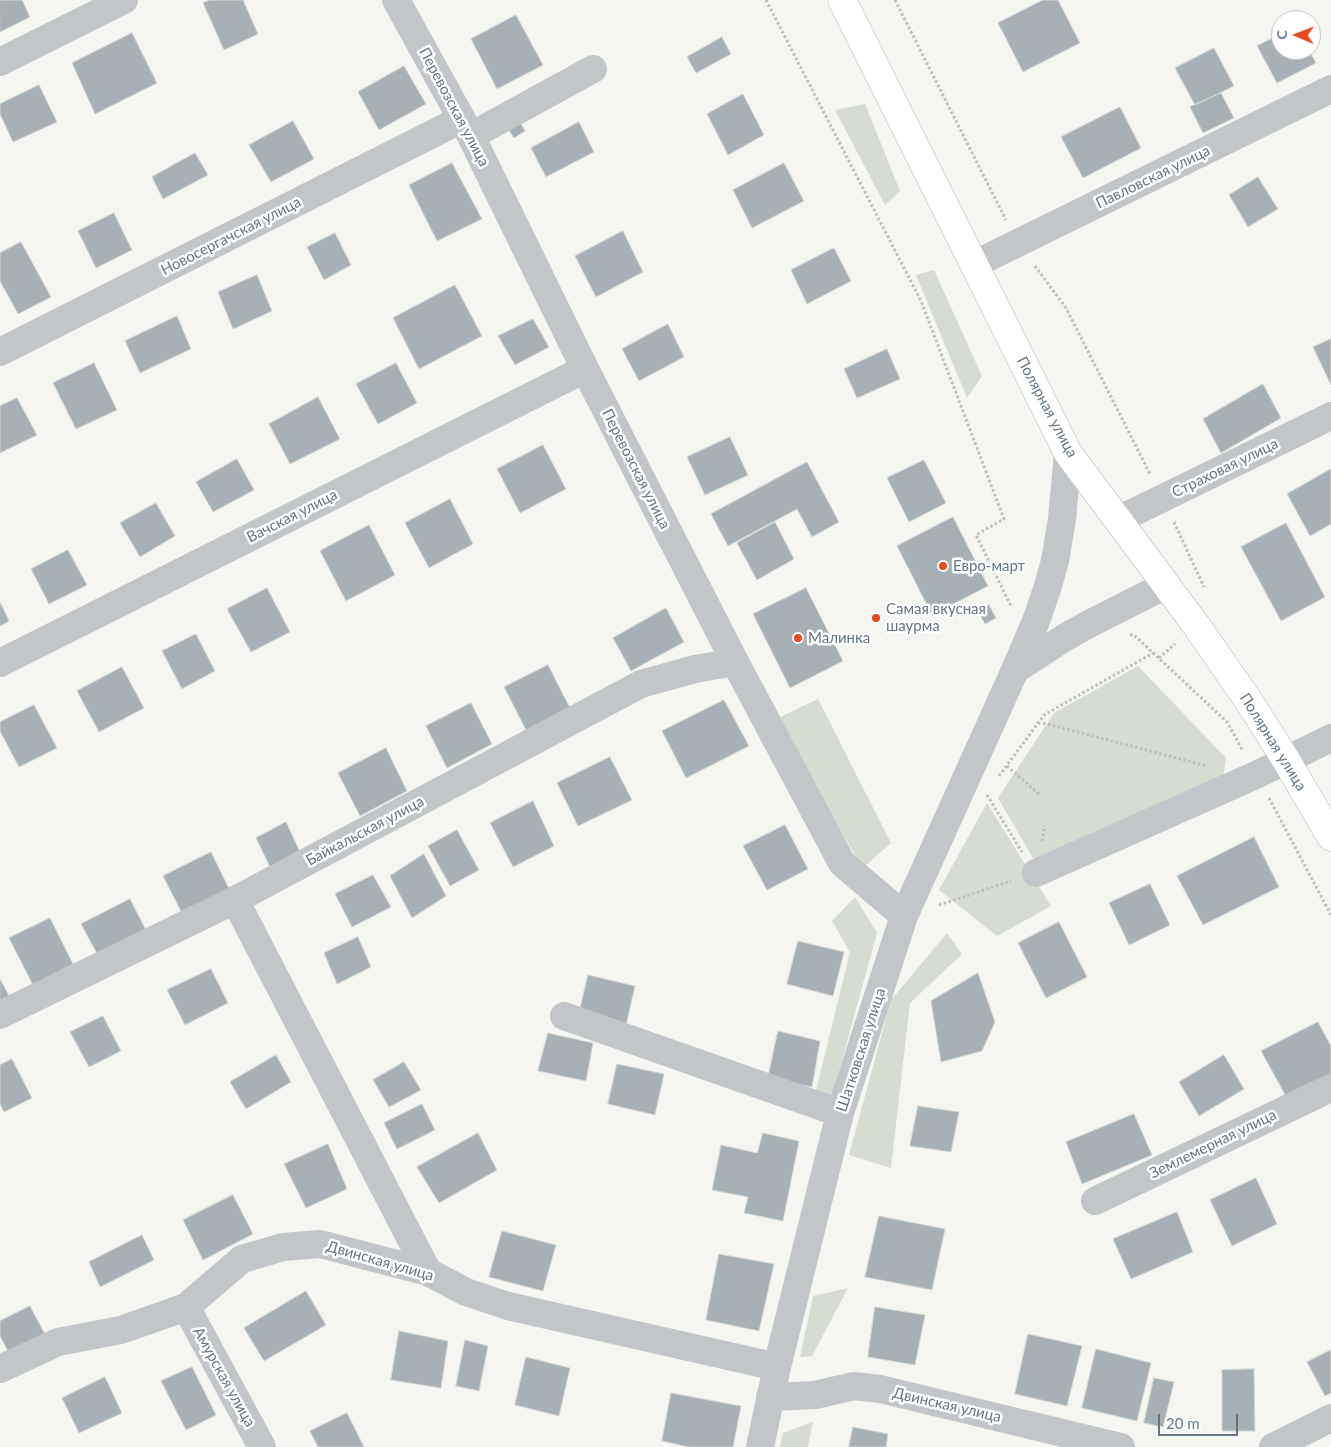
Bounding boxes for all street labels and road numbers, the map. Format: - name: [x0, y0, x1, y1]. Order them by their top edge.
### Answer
- street label: Перевозская улица: [415, 44, 493, 170]
- street label: Павловская улица: [1093, 142, 1213, 212]
- street label: Новосергачская улица: [158, 193, 304, 279]
- street label: Полярная улица: [1013, 353, 1081, 461]
- street label: Перевозская улица: [598, 406, 674, 532]
- street label: Страховая улица: [1169, 435, 1281, 501]
- street label: Вачская улица: [244, 485, 340, 547]
- street label: Полярная улица: [1236, 690, 1310, 794]
- street label: Байкальская улица: [303, 792, 427, 870]
- street label: Шатковская улица: [833, 986, 889, 1114]
- street label: Землемерная улица: [1147, 1106, 1279, 1182]
- street label: Двинская улица: [324, 1237, 436, 1285]
- street label: Амурская улица: [189, 1324, 259, 1430]
- street label: Двинская улица: [891, 1384, 1003, 1426]

